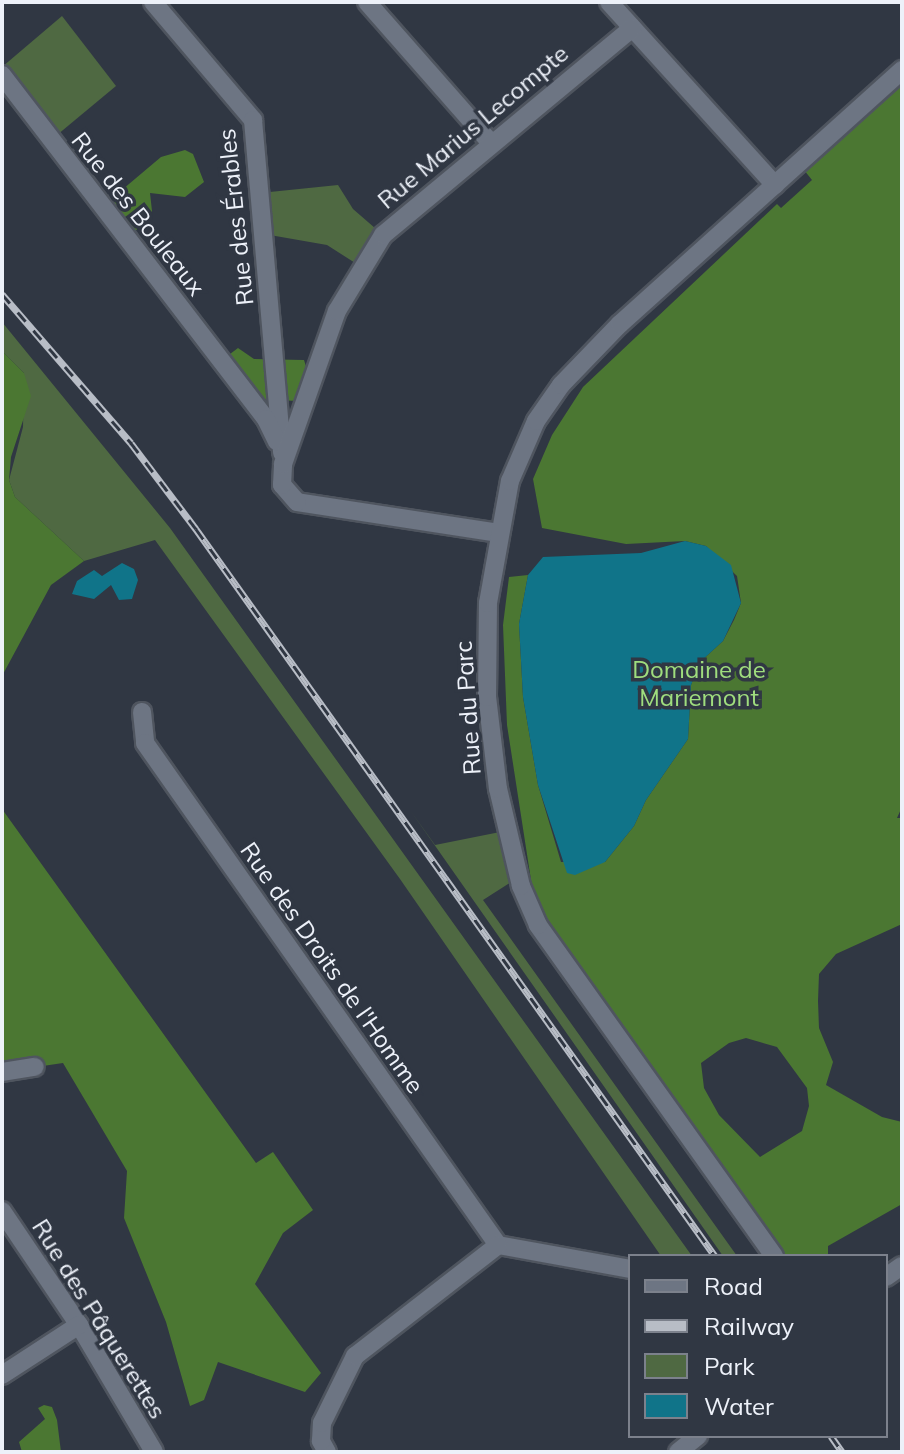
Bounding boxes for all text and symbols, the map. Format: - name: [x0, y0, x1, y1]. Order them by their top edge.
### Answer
- street label: Rue Marius Lecompte: [372, 39, 574, 215]
- street label: Rue des Bouleaux: [65, 127, 211, 301]
- street label: Rue des Érables: [212, 127, 260, 307]
- street label: Rue du Parc: [449, 640, 487, 776]
- park label: Domaine de Mariemont: [632, 656, 766, 712]
- street label: Rue des Droits de l'Homme: [234, 837, 430, 1099]
- street label: Rue des Pâquerettes: [26, 1214, 172, 1424]
- legend: [628, 1254, 888, 1438]
- text: Road: [704, 1271, 763, 1301]
- text: Railway: [704, 1311, 794, 1341]
- text: Park: [704, 1351, 755, 1381]
- text: Water: [704, 1391, 774, 1421]

